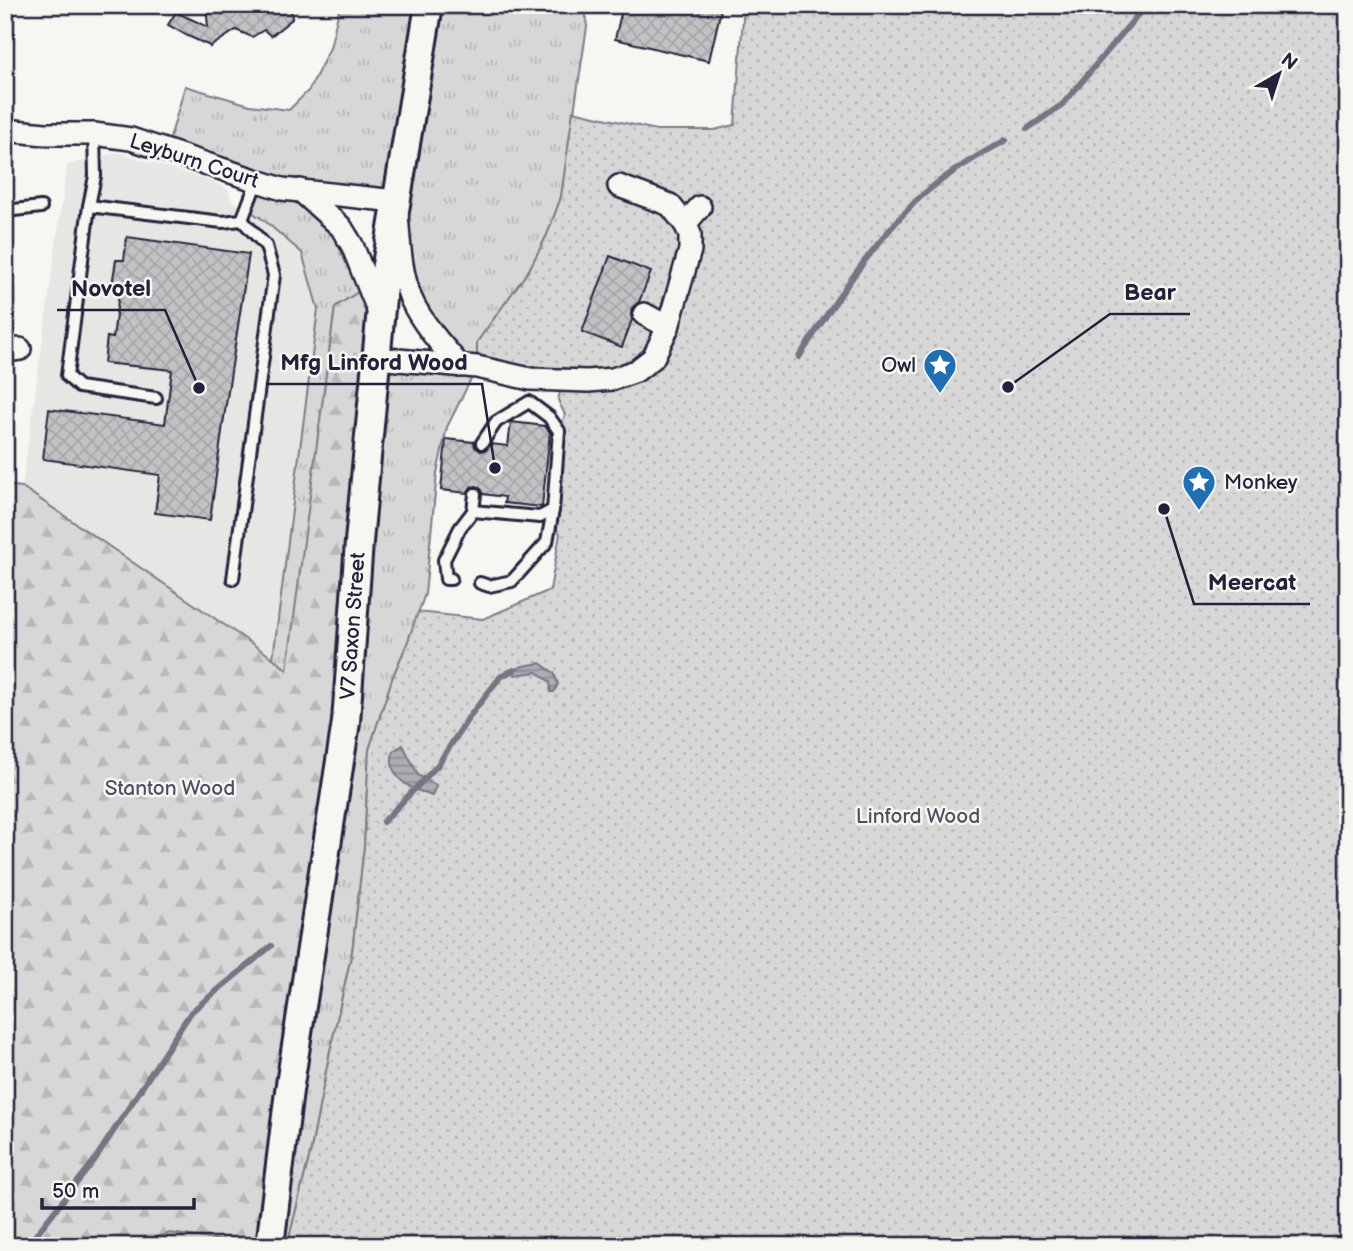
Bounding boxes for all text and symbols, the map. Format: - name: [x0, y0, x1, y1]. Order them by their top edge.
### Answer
- north arrow: [1244, 38, 1314, 108]
- text: N: [1276, 49, 1302, 75]
- street label: Leyburn Court: [126, 128, 262, 194]
- callout: Novotel: [57, 266, 165, 310]
- callout: Bear: [1110, 270, 1190, 314]
- text: Novotel: [71, 275, 151, 303]
- text: Bear: [1124, 279, 1177, 307]
- callout: Mfg Linford Wood: [266, 340, 482, 384]
- place icon: Owl: [921, 346, 959, 395]
- text: Mfg Linford Wood: [280, 349, 468, 377]
- place label: Owl: [881, 353, 916, 378]
- place icon: Monkey: [1180, 463, 1218, 512]
- place label: Monkey: [1224, 470, 1298, 495]
- street label: V7 Saxon Street: [335, 551, 371, 701]
- callout: Meercat: [1194, 560, 1310, 604]
- text: Meercat: [1208, 569, 1296, 597]
- park label: Stanton Wood: [105, 776, 235, 801]
- park label: Linford Wood: [856, 804, 980, 829]
- scale bar: [42, 1167, 194, 1211]
- text: 50 m: [52, 1179, 99, 1204]

